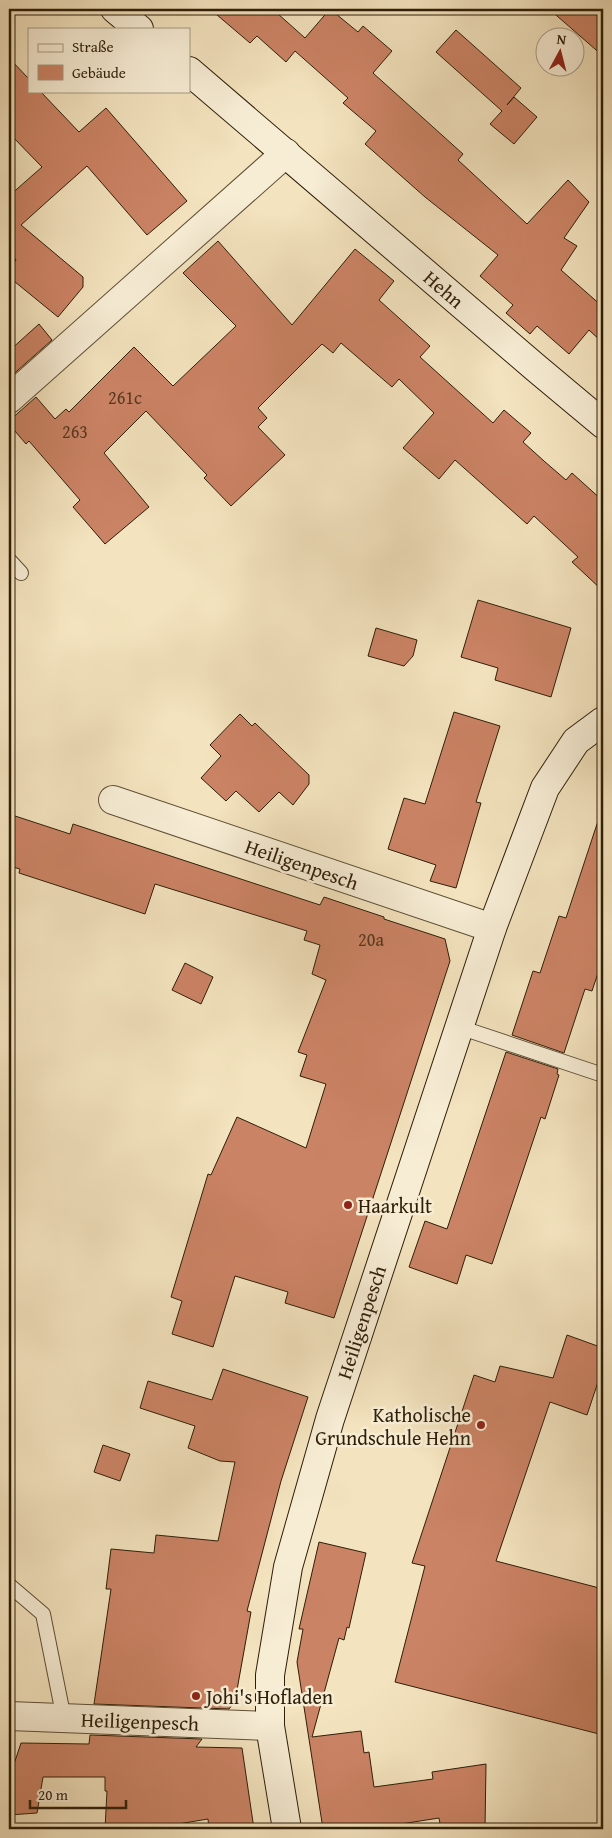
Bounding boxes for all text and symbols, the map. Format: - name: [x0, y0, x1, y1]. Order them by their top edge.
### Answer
- legend: [28, 28, 190, 92]
- north arrow: [534, 28, 584, 78]
- text: N: [556, 29, 568, 50]
- text: Straße: [72, 36, 114, 57]
- text: Gebäude: [72, 62, 126, 83]
- street label: Hehn: [417, 263, 471, 315]
- house number: 261c: [108, 384, 142, 411]
- house number: 263: [62, 418, 88, 445]
- street label: Heiligenpesch: [242, 831, 362, 897]
- house number: 20a: [358, 926, 384, 953]
- place label: Haarkult: [358, 1191, 432, 1220]
- marker: Haarkult: [342, 1199, 354, 1211]
- street label: Heiligenpesch: [329, 1261, 393, 1383]
- place label: Katholische Grundschule Hehn: [315, 1400, 471, 1452]
- marker: Katholische Grundschule Hehn: [475, 1419, 487, 1431]
- place label: Johi's Hofladen: [203, 1682, 333, 1711]
- marker: Johi's Hofladen: [190, 1690, 202, 1702]
- street label: Heiligenpesch: [81, 1704, 199, 1738]
- scale bar: [30, 1778, 126, 1810]
- text: 20 m: [38, 1784, 69, 1805]

